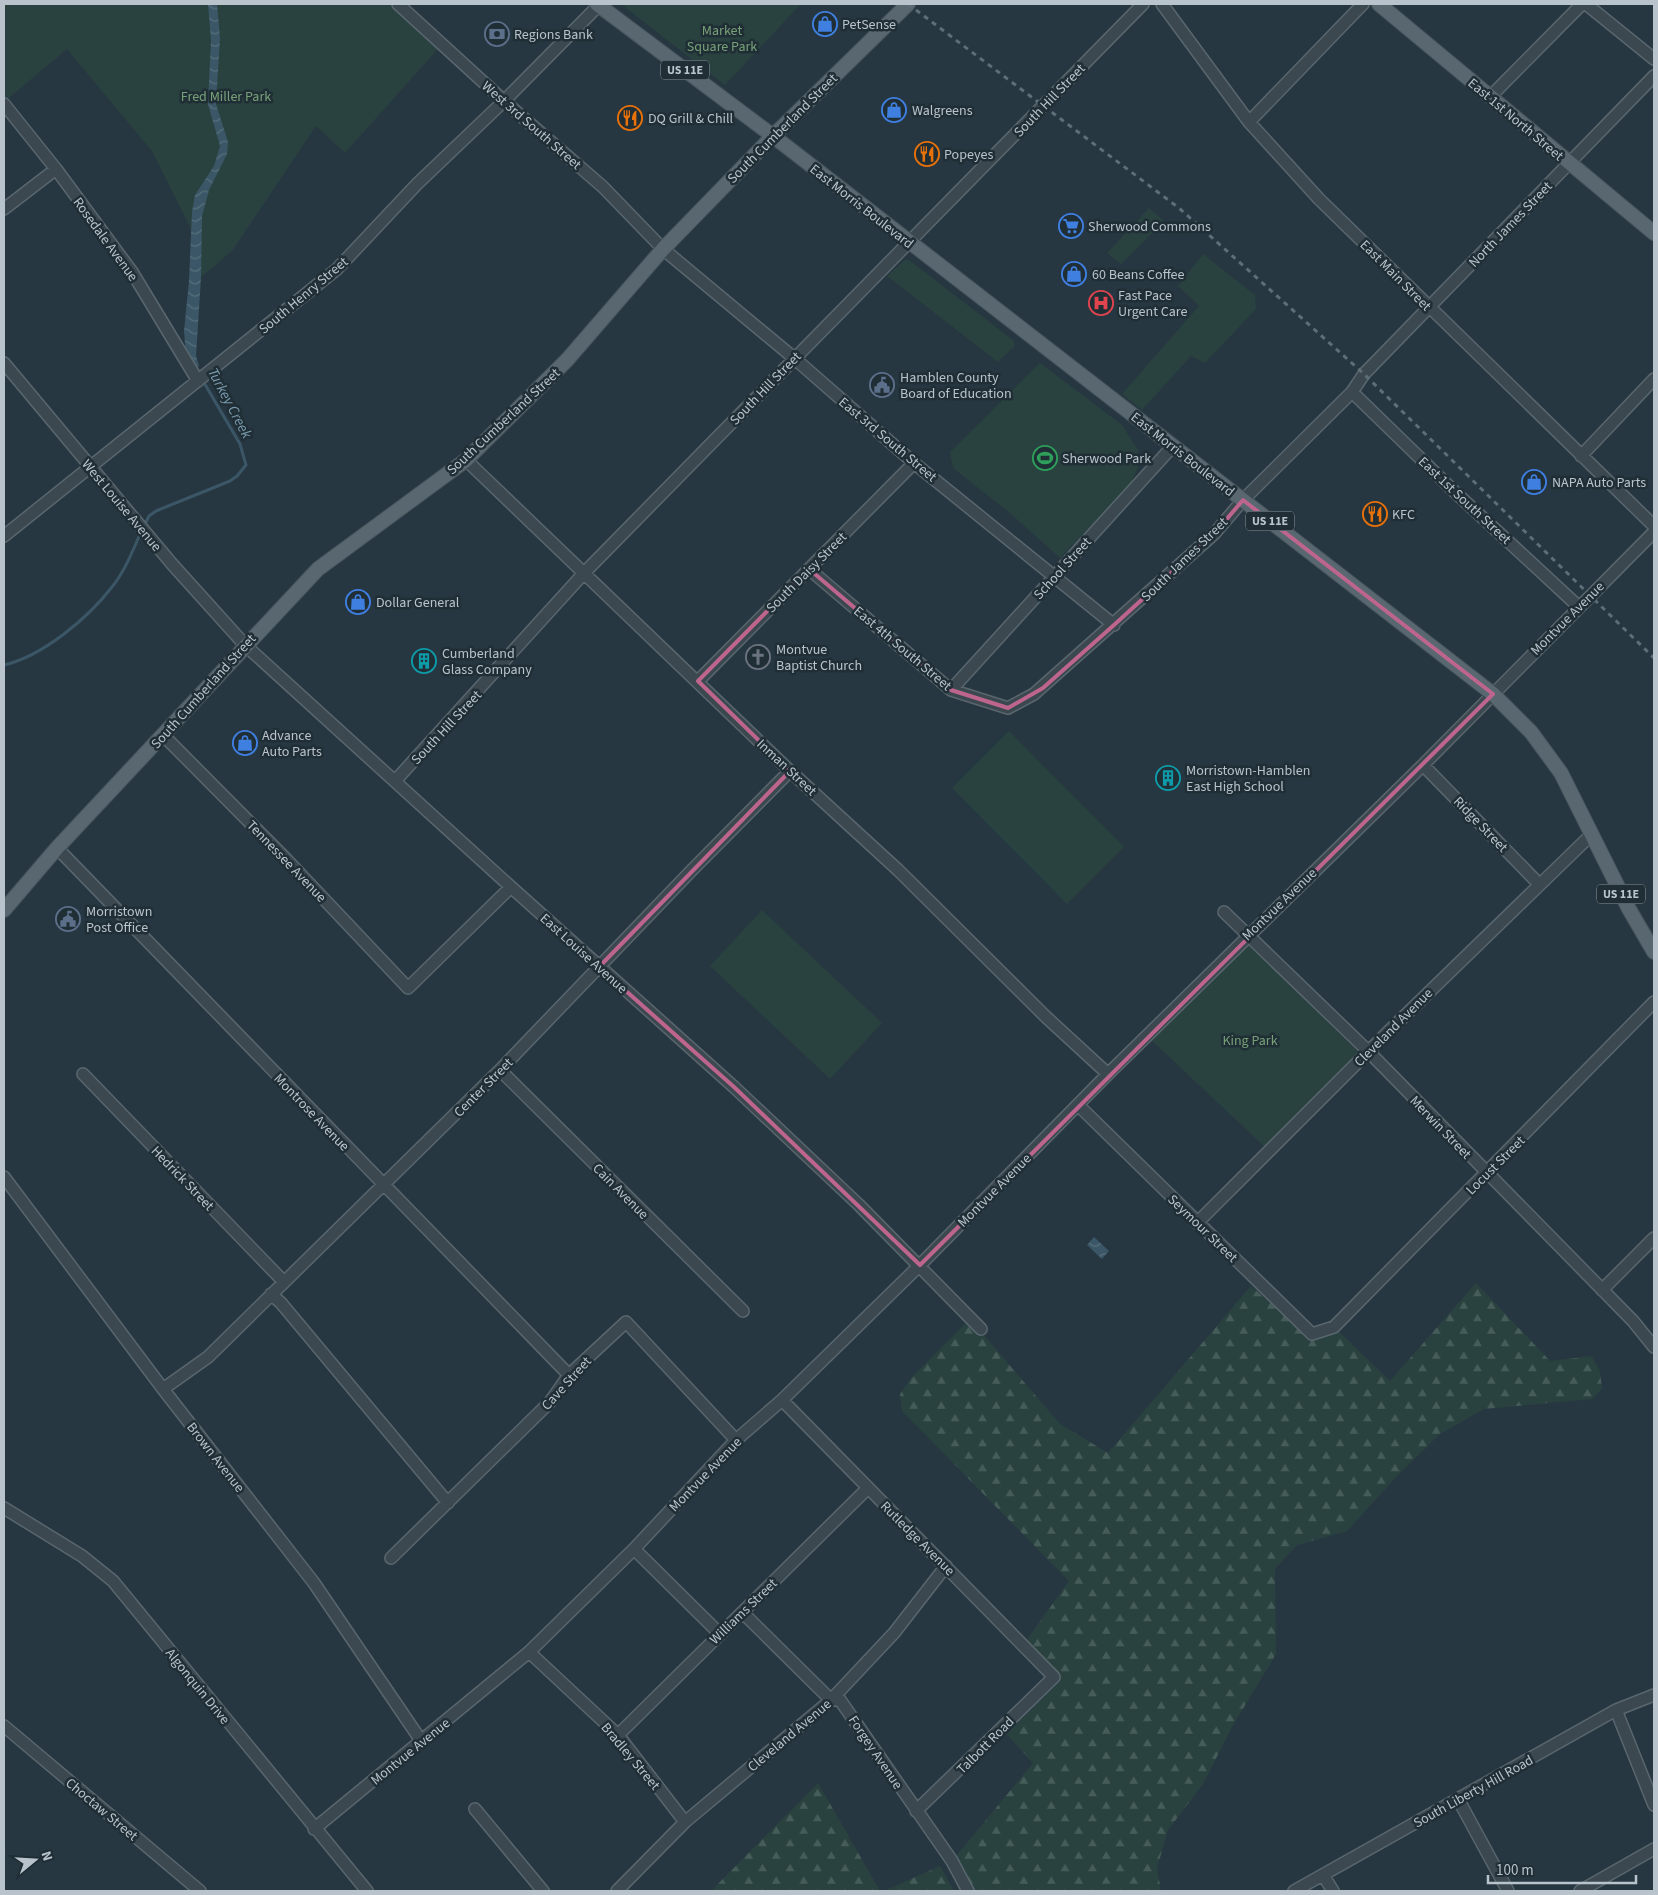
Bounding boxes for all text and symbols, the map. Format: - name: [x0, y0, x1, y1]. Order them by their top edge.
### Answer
- shop icon: PetSense: [812, 11, 838, 37]
- place label: PetSense: [842, 15, 896, 35]
- bank icon: Regions Bank: [484, 21, 510, 47]
- park label: Market Square Park: [687, 21, 757, 57]
- place label: Regions Bank: [514, 25, 593, 45]
- street label: South Hill Street: [1009, 59, 1090, 142]
- road number: US 11E: [661, 60, 709, 80]
- street label: South Cumberland Street: [723, 69, 842, 188]
- street label: East 1st North Street: [1463, 74, 1568, 166]
- street label: West 3rd South Street: [477, 77, 586, 175]
- park label: Fred Miller Park: [181, 87, 271, 107]
- shop icon: Walgreens: [881, 97, 907, 123]
- place label: Walgreens: [912, 101, 973, 121]
- restaurant icon: DQ Grill & Chill: [617, 105, 643, 131]
- place label: DQ Grill & Chill: [648, 109, 734, 129]
- restaurant icon: Popeyes: [914, 141, 940, 167]
- place label: Popeyes: [944, 145, 993, 165]
- street label: East Morris Boulevard: [805, 160, 918, 254]
- street label: North James Street: [1464, 177, 1557, 272]
- street label: Rosedale Avenue: [68, 193, 143, 286]
- supermarket icon: Sherwood Commons: [1058, 213, 1084, 239]
- place label: Sherwood Commons: [1088, 217, 1211, 237]
- street label: East Main Street: [1355, 235, 1436, 316]
- street label: South Henry Street: [255, 252, 353, 339]
- shop icon: 60 Beans Coffee: [1061, 261, 1087, 287]
- place label: 60 Beans Coffee: [1092, 265, 1185, 285]
- place label: Fast Pace Urgent Care: [1118, 286, 1188, 322]
- hospital icon: Fast Pace Urgent Care: [1088, 290, 1114, 316]
- street label: South Hill Street: [725, 347, 806, 430]
- water label: Turkey Creek: [202, 364, 257, 443]
- street label: South Cumberland Street: [443, 364, 565, 480]
- place label: Hamblen County Board of Education: [900, 368, 1012, 404]
- public building icon: Hamblen County Board of Education: [869, 372, 895, 398]
- street label: East 3rd South Street: [834, 393, 941, 487]
- street label: East Morris Boulevard: [1126, 408, 1239, 502]
- sports icon: Sherwood Park: [1032, 445, 1058, 471]
- place label: Sherwood Park: [1062, 449, 1151, 469]
- street label: East 1st South Street: [1413, 452, 1515, 549]
- street label: West Louise Avenue: [77, 455, 166, 556]
- shop icon: NAPA Auto Parts: [1521, 469, 1547, 495]
- place label: NAPA Auto Parts: [1552, 473, 1646, 493]
- restaurant icon: KFC: [1362, 501, 1388, 527]
- place label: KFC: [1392, 505, 1415, 525]
- road number: US 11E: [1246, 512, 1294, 530]
- street label: South James Street: [1137, 513, 1233, 606]
- street label: South Daisy Street: [762, 528, 852, 618]
- street label: School Street: [1029, 533, 1096, 604]
- street label: Montvue Avenue: [1526, 577, 1609, 660]
- shop icon: Dollar General: [345, 589, 371, 615]
- place label: Dollar General: [376, 593, 460, 613]
- street label: East 4th South Street: [849, 602, 956, 696]
- street label: South Cumberland Street: [147, 630, 261, 753]
- place label: Montvue Baptist Church: [776, 640, 862, 676]
- place label: Cumberland Glass Company: [442, 644, 532, 680]
- church icon: Montvue Baptist Church: [745, 644, 771, 670]
- building icon: Cumberland Glass Company: [411, 648, 437, 674]
- street label: South Hill Street: [407, 686, 487, 769]
- place label: Advance Auto Parts: [262, 726, 322, 762]
- shop icon: Advance Auto Parts: [232, 730, 258, 756]
- street label: Inman Street: [752, 735, 821, 801]
- place label: Morristown-Hamblen East High School: [1186, 761, 1310, 797]
- building icon: Morristown-Hamblen East High School: [1155, 765, 1181, 791]
- street label: Ridge Street: [1448, 792, 1512, 857]
- street label: Tennessee Avenue: [242, 816, 331, 907]
- street label: Montvue Avenue: [1238, 864, 1322, 946]
- road number: US 11E: [1597, 884, 1645, 904]
- place label: Morristown Post Office: [86, 902, 152, 938]
- public building icon: Morristown Post Office: [55, 906, 81, 932]
- street label: East Louise Avenue: [535, 909, 632, 999]
- street label: Cleveland Avenue: [1350, 984, 1438, 1072]
- park label: King Park: [1222, 1031, 1278, 1051]
- street label: Center Street: [449, 1053, 518, 1122]
- street label: Montrose Avenue: [269, 1069, 354, 1156]
- street label: Merwin Street: [1405, 1092, 1476, 1164]
- street label: Locust Street: [1462, 1131, 1530, 1200]
- street label: Hedrick Street: [146, 1142, 219, 1216]
- street label: Montvue Avenue: [953, 1149, 1036, 1232]
- street label: Cain Avenue: [588, 1159, 653, 1224]
- street label: Seymour Street: [1163, 1190, 1242, 1268]
- street label: Cave Street: [537, 1352, 597, 1415]
- street label: Brown Avenue: [181, 1418, 249, 1497]
- street label: Montvue Avenue: [665, 1433, 747, 1517]
- street label: Rutledge Avenue: [875, 1497, 959, 1581]
- street label: Williams Street: [705, 1574, 782, 1649]
- street label: Algonquin Drive: [160, 1644, 234, 1729]
- street label: Cleveland Avenue: [743, 1695, 836, 1777]
- street label: Forgey Avenue: [843, 1712, 907, 1794]
- street label: Talbott Road: [952, 1712, 1019, 1779]
- street label: Montvue Avenue: [367, 1713, 455, 1790]
- street label: Bradley Street: [596, 1719, 665, 1795]
- street label: South Liberty Hill Road: [1410, 1751, 1537, 1833]
- street label: Choctaw Street: [61, 1774, 142, 1846]
- north arrow: [10, 1835, 60, 1885]
- text: N: [35, 1849, 57, 1864]
- scale bar: [1488, 1852, 1636, 1884]
- text: 100 m: [1496, 1860, 1534, 1881]

